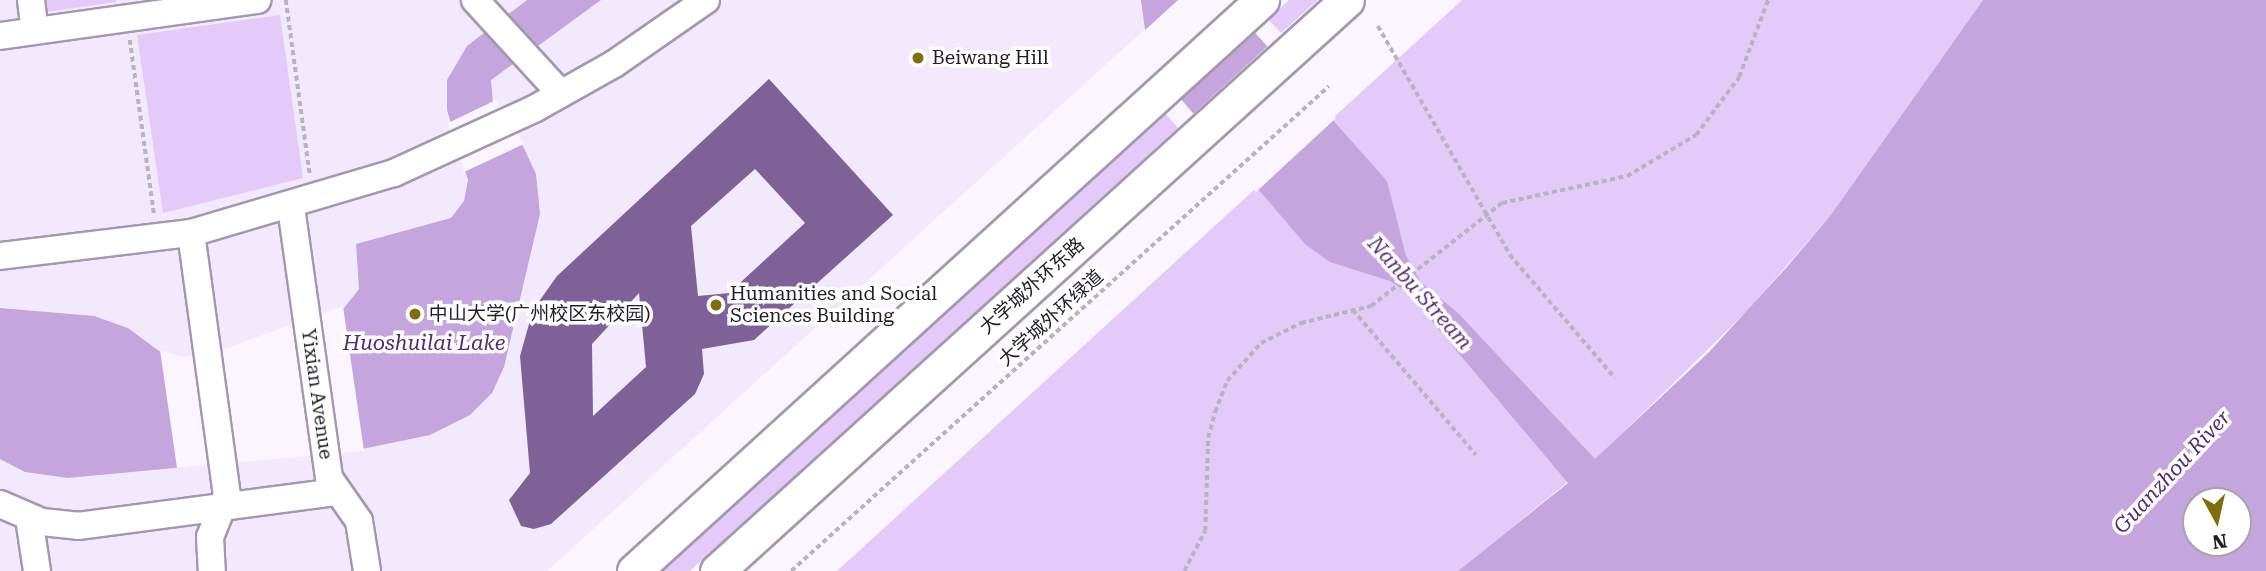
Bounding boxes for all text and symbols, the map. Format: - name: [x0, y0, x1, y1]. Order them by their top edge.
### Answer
- place label: Beiwang Hill: [932, 47, 1049, 69]
- marker: Beiwang Hill: [910, 50, 926, 66]
- water label: Nanbu Stream: [1363, 231, 1477, 355]
- street label: 大学城外环东路: [975, 233, 1089, 339]
- street label: 大学城外环绿道: [994, 265, 1108, 371]
- place label: Humanities and Social Sciences Building: [730, 283, 937, 327]
- marker: Humanities and Social Sciences Building: [708, 297, 724, 313]
- place label: 中山大学(广州校区东校园): [429, 303, 650, 325]
- marker: 中山大学(广州校区东校园): [407, 306, 423, 322]
- street label: Yixian Avenue: [297, 327, 337, 461]
- water label: Huoshuilai Lake: [343, 330, 505, 356]
- water label: Guanzhou River: [2108, 405, 2236, 539]
- north arrow: [2182, 487, 2252, 557]
- text: N: [2211, 529, 2229, 554]

